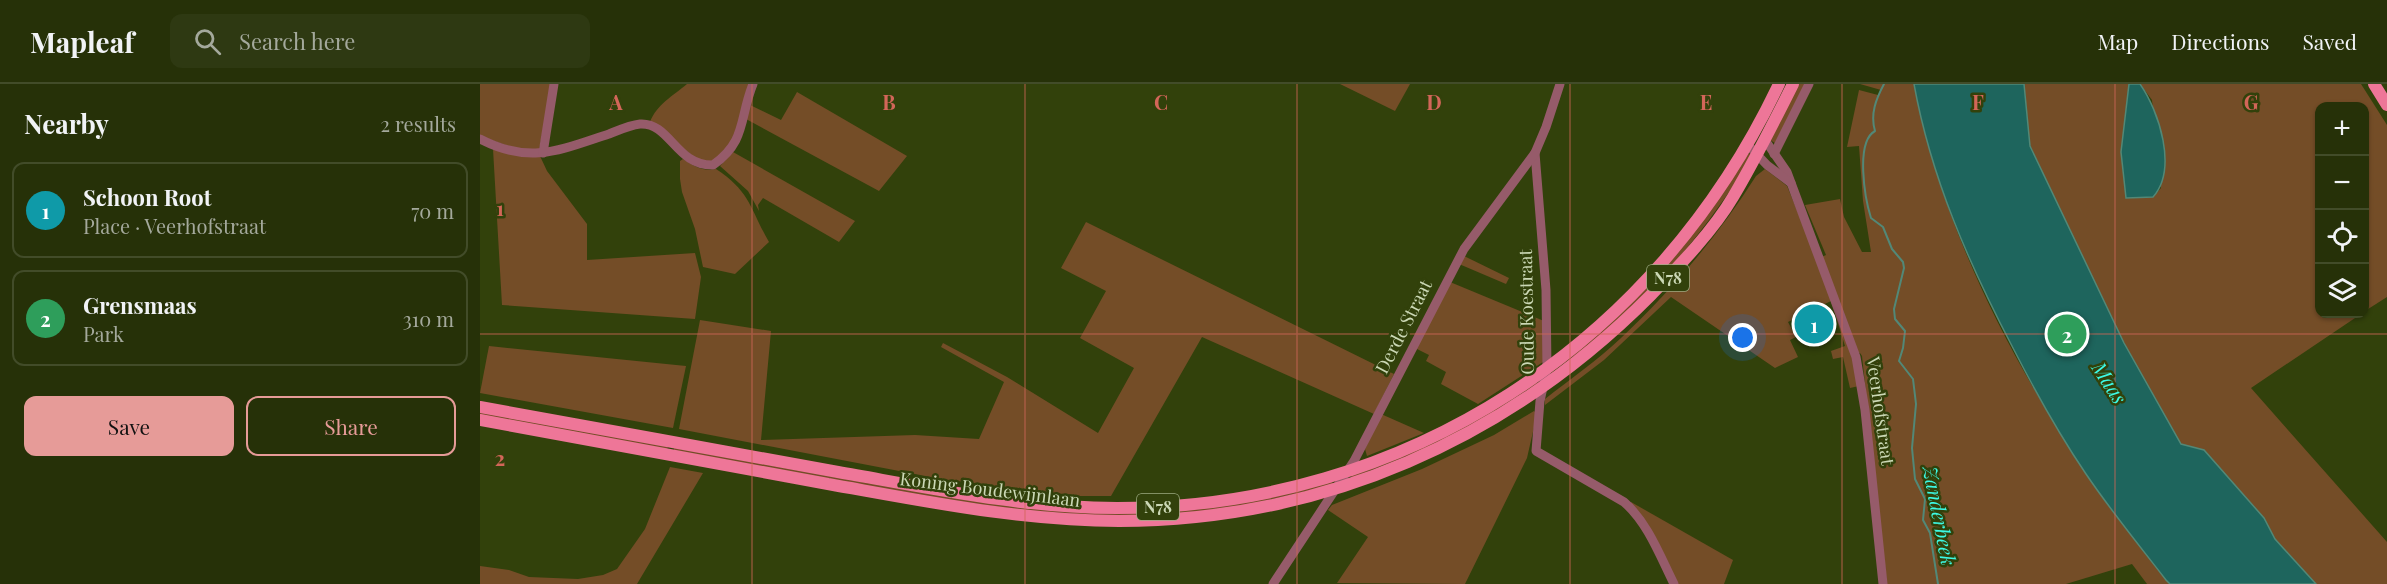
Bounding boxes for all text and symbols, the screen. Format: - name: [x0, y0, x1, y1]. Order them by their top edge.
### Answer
- search box: [170, 14, 590, 68]
- text: Mapleaf: [30, 23, 134, 60]
- icon: search: [191, 25, 224, 58]
- text: Search here: [239, 26, 355, 56]
- text: Map: [2097, 27, 2138, 55]
- text: Directions: [2171, 27, 2269, 55]
- text: Saved: [2302, 27, 2357, 55]
- text: A: [608, 88, 623, 115]
- text: B: [882, 88, 896, 115]
- text: C: [1154, 88, 1168, 115]
- text: D: [1426, 88, 1442, 115]
- text: E: [1700, 88, 1712, 115]
- text: F: [1972, 88, 1984, 115]
- text: G: [2244, 88, 2259, 115]
- map controls: [2315, 102, 2369, 318]
- button: +: [2315, 102, 2369, 156]
- text: Nearby: [24, 106, 109, 141]
- text: 2 results: [381, 110, 456, 137]
- button: −: [2315, 156, 2369, 210]
- text: Schoon Root: [83, 182, 211, 212]
- text: 1: [496, 194, 504, 221]
- text: 1: [42, 197, 49, 224]
- text: 70 m: [411, 197, 454, 224]
- button: locate: [2315, 210, 2369, 264]
- text: Place · Veerhofstraat: [83, 212, 266, 239]
- street label: Oude Koestraat: [1513, 249, 1539, 375]
- button: layers: [2315, 264, 2369, 318]
- road number: N78: [1647, 265, 1689, 291]
- street label: Derde Straat: [1369, 275, 1437, 378]
- text: Grensmaas: [83, 290, 197, 320]
- pin: 1: [1794, 302, 1834, 346]
- text: 2: [40, 305, 51, 332]
- text: 310 m: [403, 305, 454, 332]
- pin: 2: [2048, 312, 2086, 356]
- text: Park: [83, 320, 124, 347]
- your location: [1728, 323, 1757, 352]
- street label: Veerhofstraat: [1861, 354, 1901, 467]
- water label: Maas: [2086, 355, 2134, 409]
- button: Save: [24, 396, 234, 456]
- button: Share: [246, 396, 456, 456]
- text: 2: [495, 444, 505, 471]
- water label: Zanderbeek: [1917, 463, 1963, 568]
- street label: Koning Boudewijnlaan: [898, 466, 1082, 512]
- road number: N78: [1137, 494, 1179, 520]

